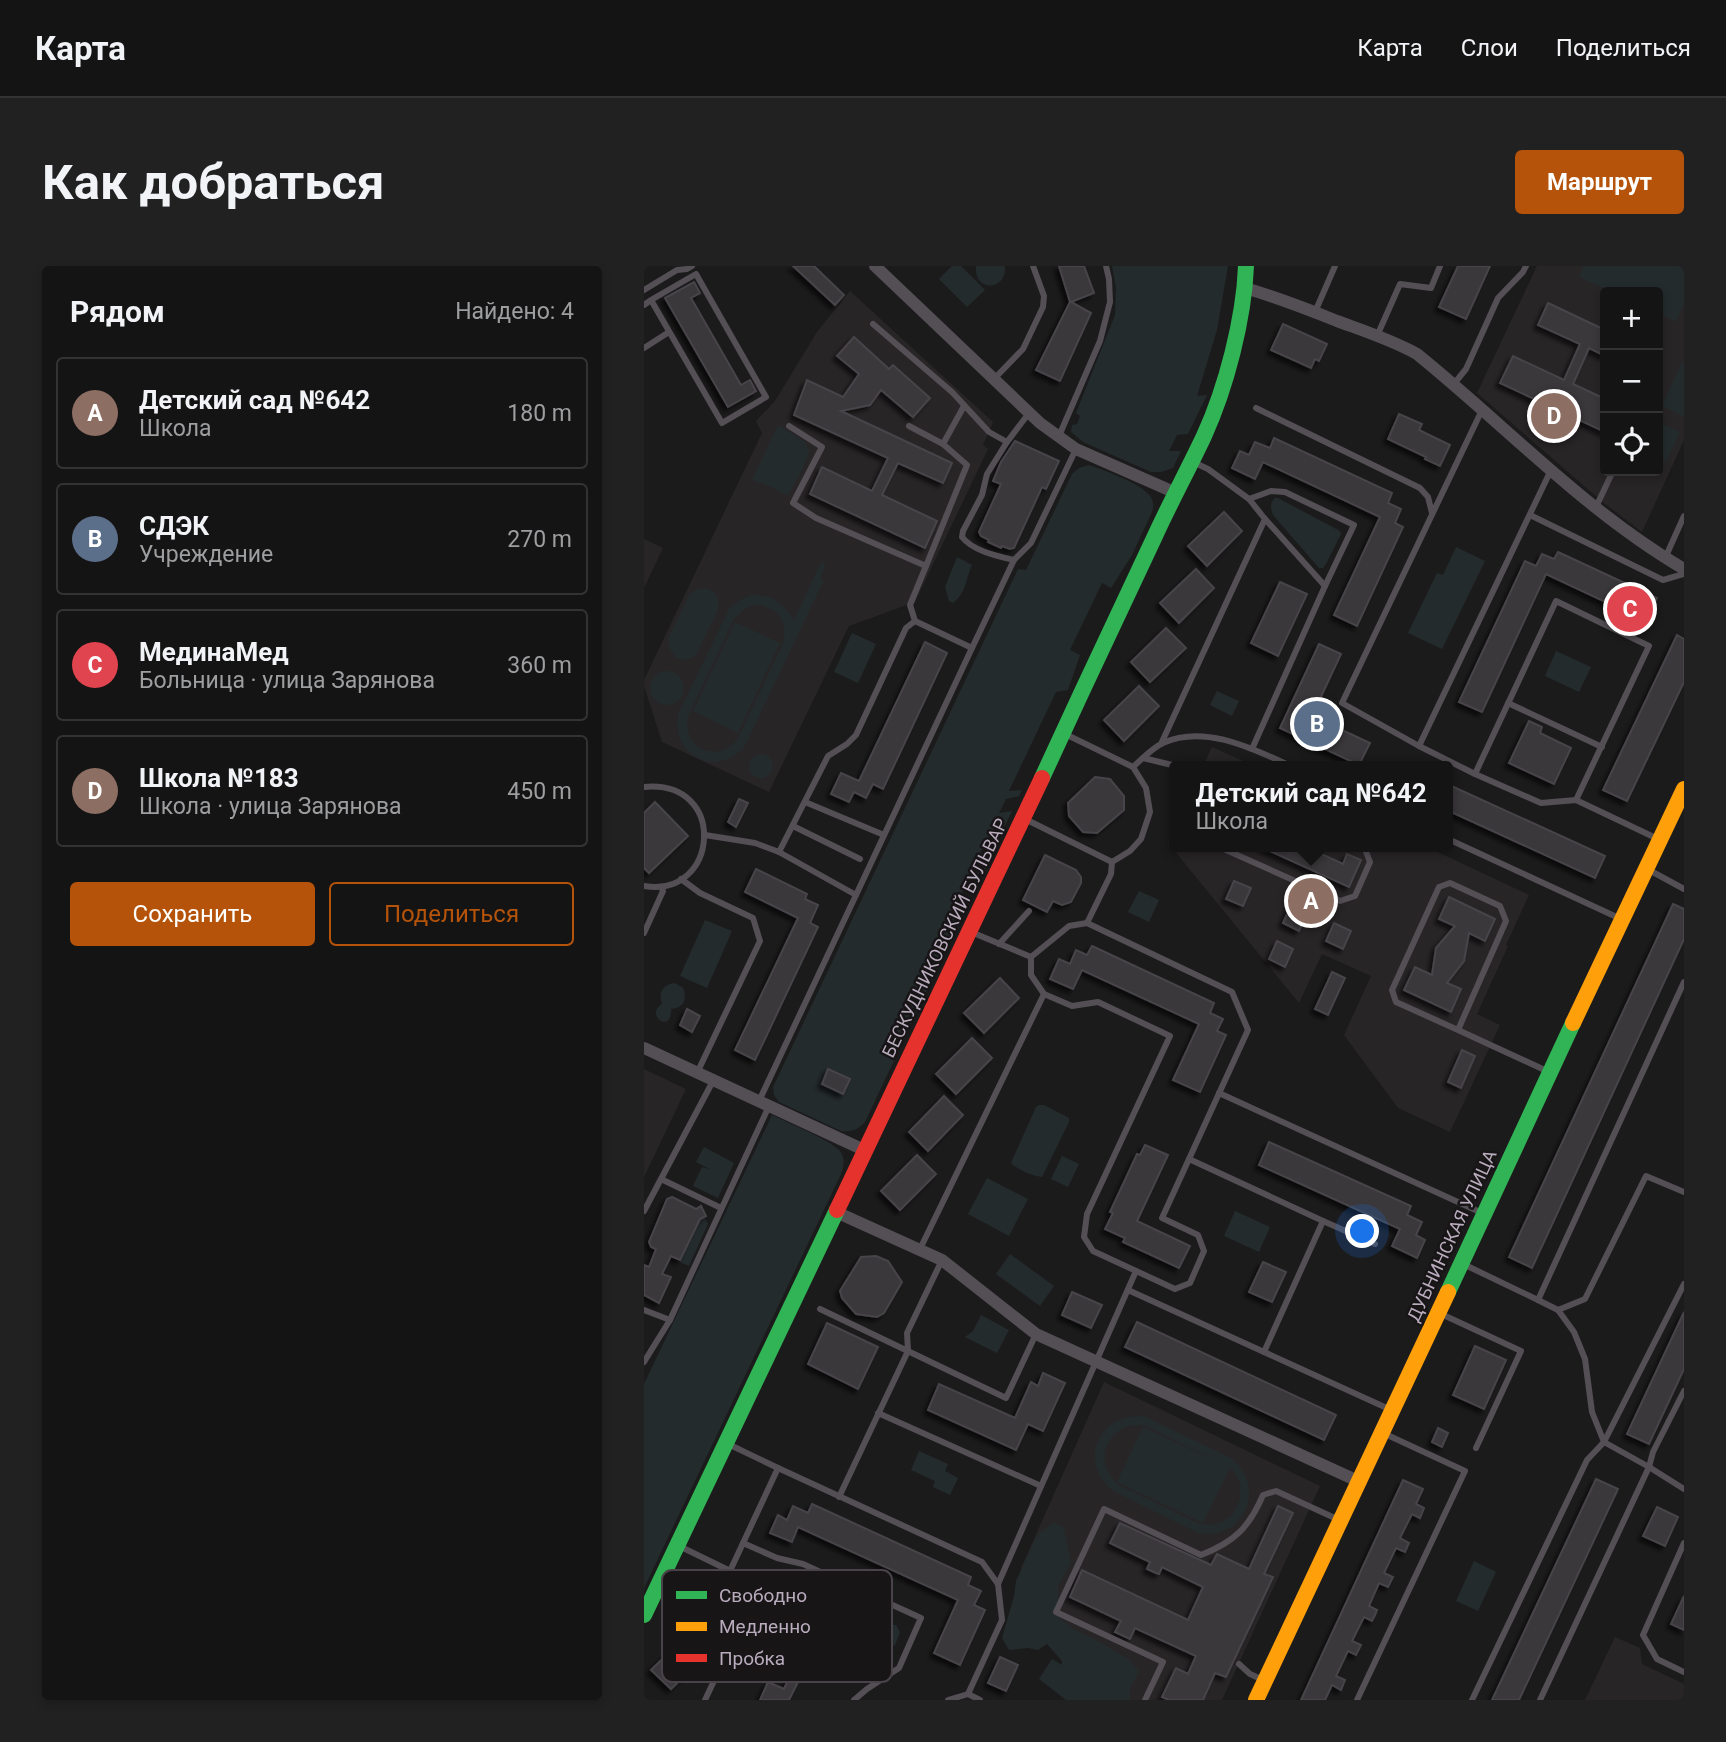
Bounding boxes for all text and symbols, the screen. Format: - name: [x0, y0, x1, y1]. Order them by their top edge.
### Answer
- text: Карта: [35, 29, 126, 68]
- text: Карта: [1357, 34, 1423, 62]
- text: Слои: [1461, 34, 1518, 62]
- text: Поделиться: [1556, 34, 1691, 62]
- button: Маршрут: [1515, 150, 1684, 214]
- text: Как добраться: [42, 154, 384, 211]
- map controls: [1600, 287, 1663, 476]
- button: +: [1600, 287, 1663, 350]
- text: Рядом: [70, 294, 165, 329]
- text: Найдено: 4: [455, 298, 574, 325]
- button: −: [1600, 350, 1663, 413]
- text: Детский сад №642: [139, 385, 370, 415]
- pin: D: [1531, 390, 1577, 442]
- text: A: [87, 400, 103, 427]
- text: 180 m: [507, 400, 572, 427]
- button: locate: [1600, 413, 1663, 476]
- text: Школа: [139, 415, 212, 442]
- text: СДЭК: [139, 511, 209, 541]
- text: B: [88, 526, 102, 553]
- text: 270 m: [507, 526, 572, 553]
- text: Учреждение: [139, 541, 273, 568]
- pin: C: [1607, 583, 1653, 635]
- text: МединаМед: [139, 637, 289, 667]
- text: C: [87, 652, 103, 679]
- text: 360 m: [507, 652, 572, 679]
- text: Больница · улица Зарянова: [139, 667, 435, 694]
- pin: B: [1294, 698, 1340, 750]
- popup: [1169, 761, 1453, 852]
- text: Школа №183: [139, 763, 299, 793]
- text: D: [88, 778, 102, 805]
- text: 450 m: [507, 778, 572, 805]
- text: Детский сад №642: [1195, 778, 1427, 808]
- text: Школа · улица Зарянова: [139, 793, 402, 820]
- text: Школа: [1195, 808, 1268, 835]
- street label: БЕСКУДНИКОВСКИЙ БУЛЬВАР: [877, 815, 1012, 1061]
- pin: A: [1288, 875, 1334, 927]
- button: Сохранить: [70, 882, 315, 946]
- button: Поделиться: [329, 882, 574, 946]
- street label: ДУБНИНСКАЯ УЛИЦА: [1402, 1146, 1501, 1325]
- your location: [1345, 1214, 1379, 1248]
- legend: [662, 1570, 892, 1682]
- text: Свободно: [719, 1584, 807, 1607]
- text: Медленно: [719, 1615, 811, 1638]
- text: Пробка: [719, 1647, 785, 1670]

